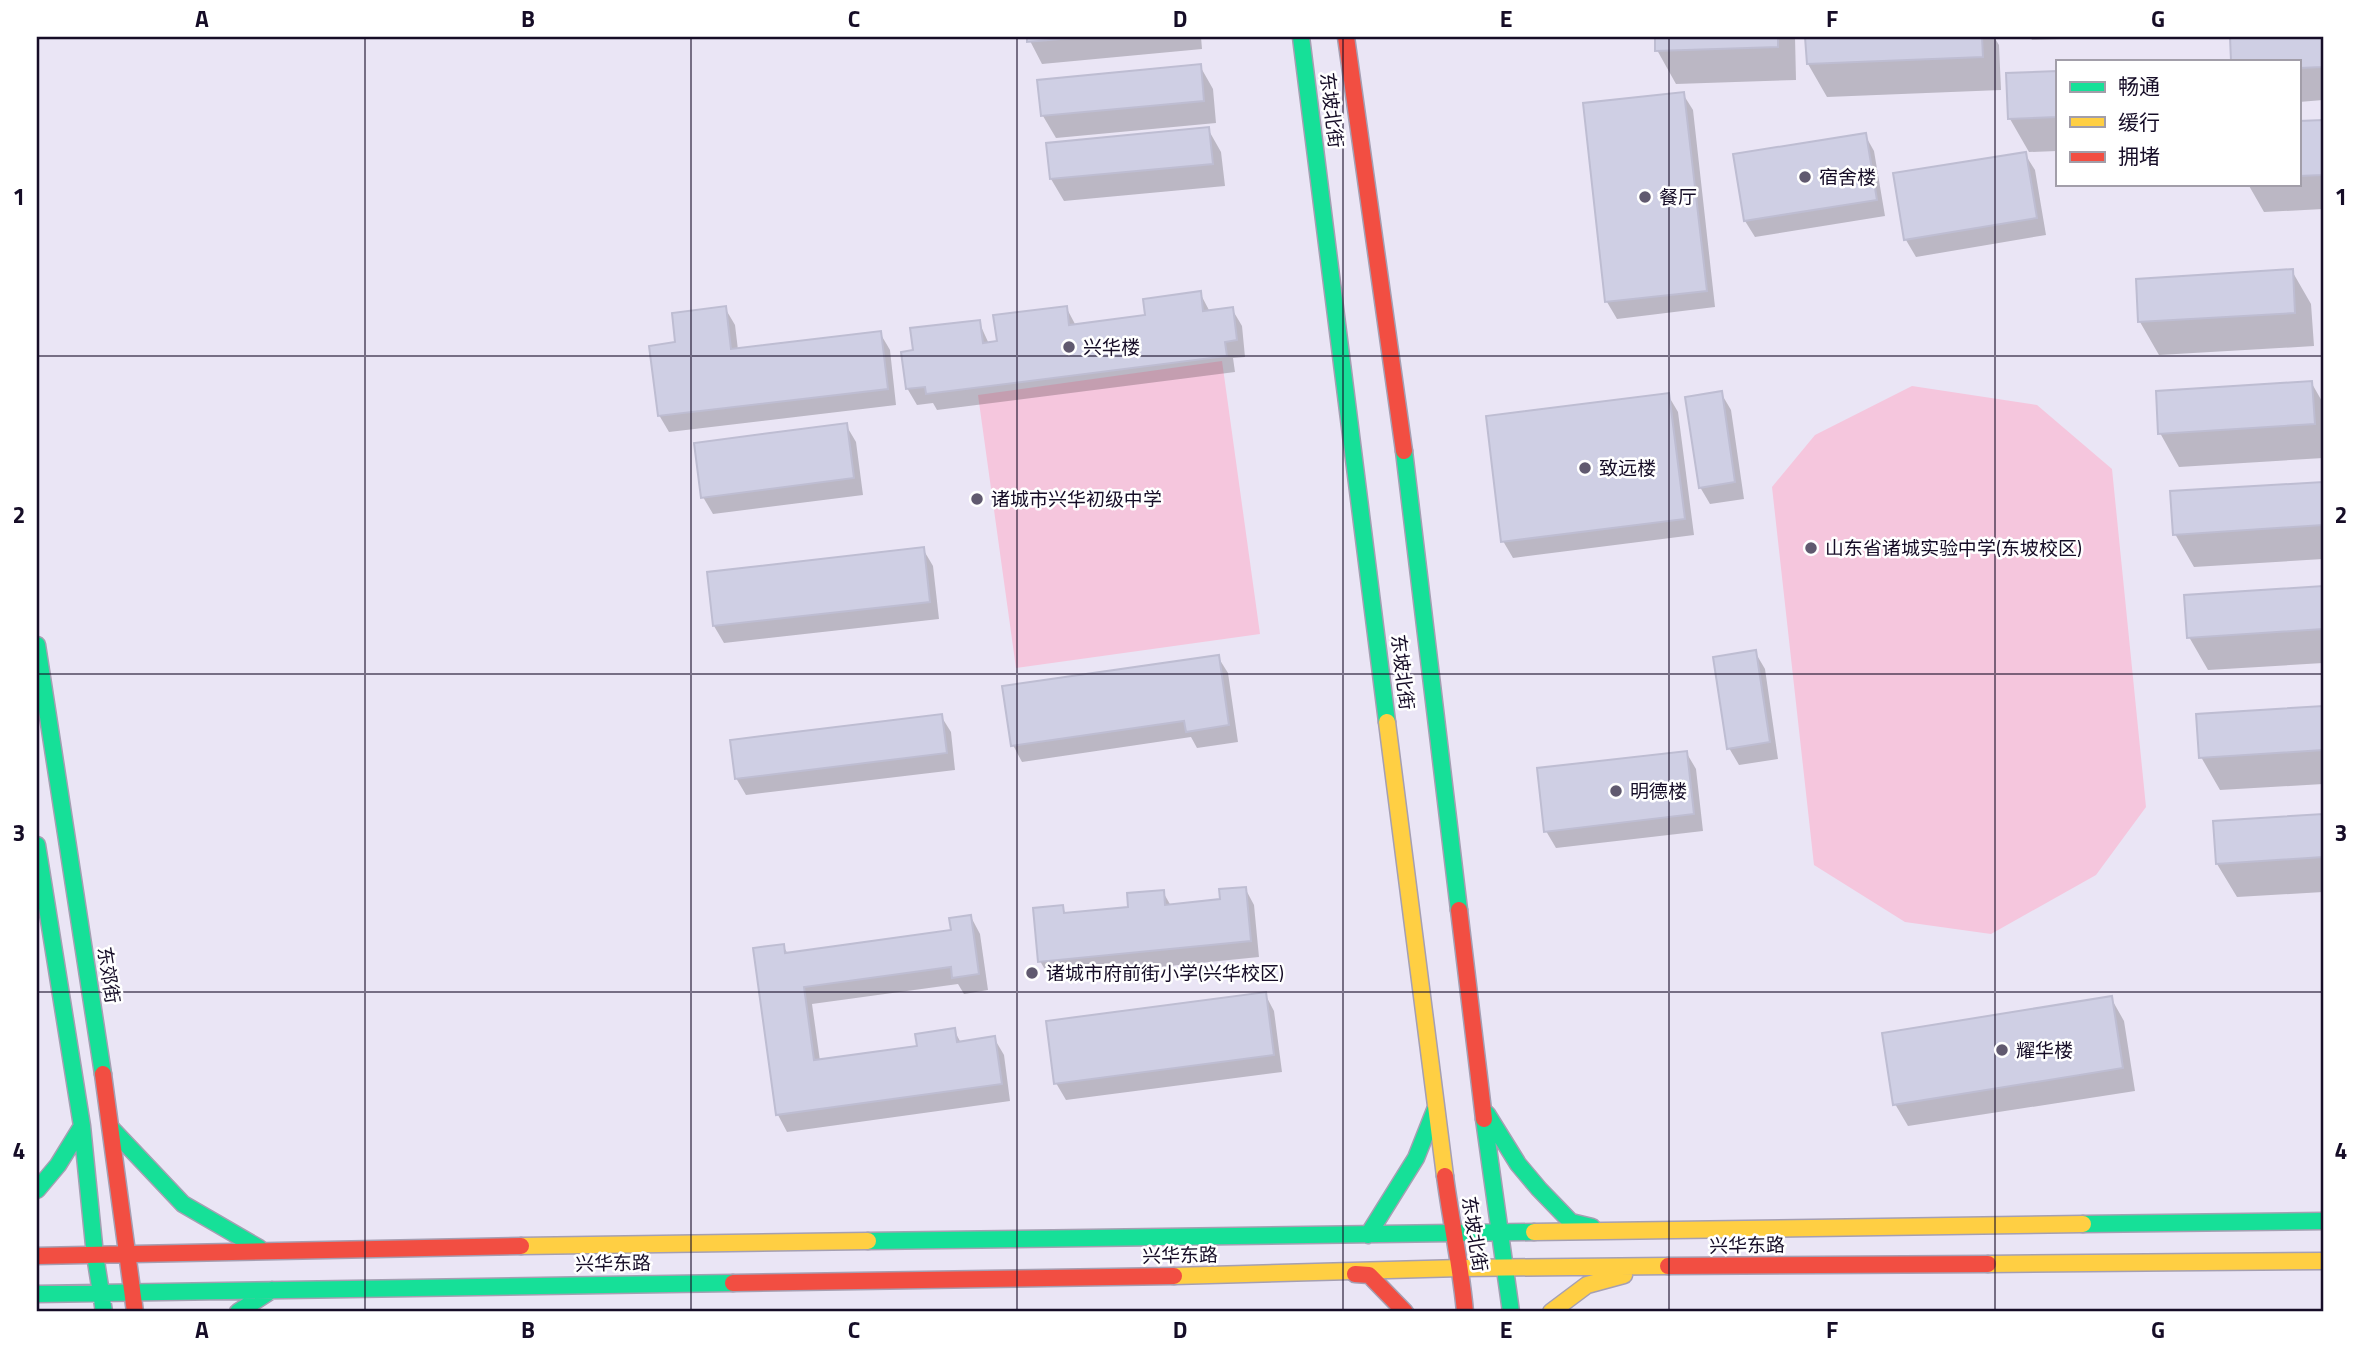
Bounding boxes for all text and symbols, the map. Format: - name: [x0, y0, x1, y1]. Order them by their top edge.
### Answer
- text: A: [195, 1, 209, 36]
- text: B: [521, 1, 535, 36]
- text: C: [848, 1, 860, 36]
- text: D: [1173, 1, 1187, 36]
- text: E: [1500, 1, 1512, 36]
- text: F: [1826, 1, 1838, 36]
- text: G: [2151, 1, 2165, 36]
- legend: [2056, 60, 2300, 186]
- street label: 东坡北街: [1313, 70, 1352, 149]
- text: 畅通: [2118, 70, 2160, 102]
- text: 缓行: [2118, 106, 2160, 138]
- text: 拥堵: [2118, 140, 2160, 172]
- place label: 宿舍楼: [1819, 162, 1876, 191]
- marker: 宿舍楼: [1797, 169, 1813, 185]
- text: 1: [13, 179, 25, 214]
- text: 1: [2335, 179, 2347, 214]
- place label: 餐厅: [1659, 182, 1697, 211]
- marker: 餐厅: [1637, 189, 1653, 205]
- place label: 兴华楼: [1083, 332, 1140, 361]
- marker: 兴华楼: [1061, 339, 1077, 355]
- place label: 致远楼: [1599, 453, 1656, 482]
- marker: 致远楼: [1577, 460, 1593, 476]
- place label: 诸城市兴华初级中学: [991, 484, 1162, 513]
- marker: 诸城市兴华初级中学: [969, 491, 985, 507]
- text: 2: [13, 497, 25, 532]
- text: 2: [2335, 497, 2347, 532]
- place label: 山东省诸城实验中学(东坡校区): [1825, 533, 2082, 562]
- marker: 山东省诸城实验中学(东坡校区): [1803, 540, 1819, 556]
- street label: 东坡北街: [1384, 632, 1423, 711]
- place label: 明德楼: [1630, 776, 1687, 805]
- marker: 明德楼: [1608, 783, 1624, 799]
- text: 3: [13, 815, 25, 850]
- text: 3: [2335, 815, 2347, 850]
- street label: 东郊街: [91, 944, 128, 1005]
- place label: 诸城市府前街小学(兴华校区): [1046, 958, 1284, 987]
- marker: 诸城市府前街小学(兴华校区): [1024, 965, 1040, 981]
- place label: 耀华楼: [2016, 1035, 2073, 1064]
- marker: 耀华楼: [1994, 1042, 2010, 1058]
- text: 4: [13, 1133, 25, 1168]
- text: 4: [2335, 1133, 2347, 1168]
- street label: 东坡北街: [1455, 1194, 1496, 1274]
- street label: 兴华东路: [1709, 1229, 1785, 1260]
- street label: 兴华东路: [1142, 1239, 1218, 1270]
- street label: 兴华东路: [575, 1247, 651, 1278]
- text: A: [195, 1312, 209, 1347]
- text: B: [521, 1312, 535, 1347]
- text: C: [848, 1312, 860, 1347]
- text: D: [1173, 1312, 1187, 1347]
- text: E: [1500, 1312, 1512, 1347]
- text: F: [1826, 1312, 1838, 1347]
- text: G: [2151, 1312, 2165, 1347]

